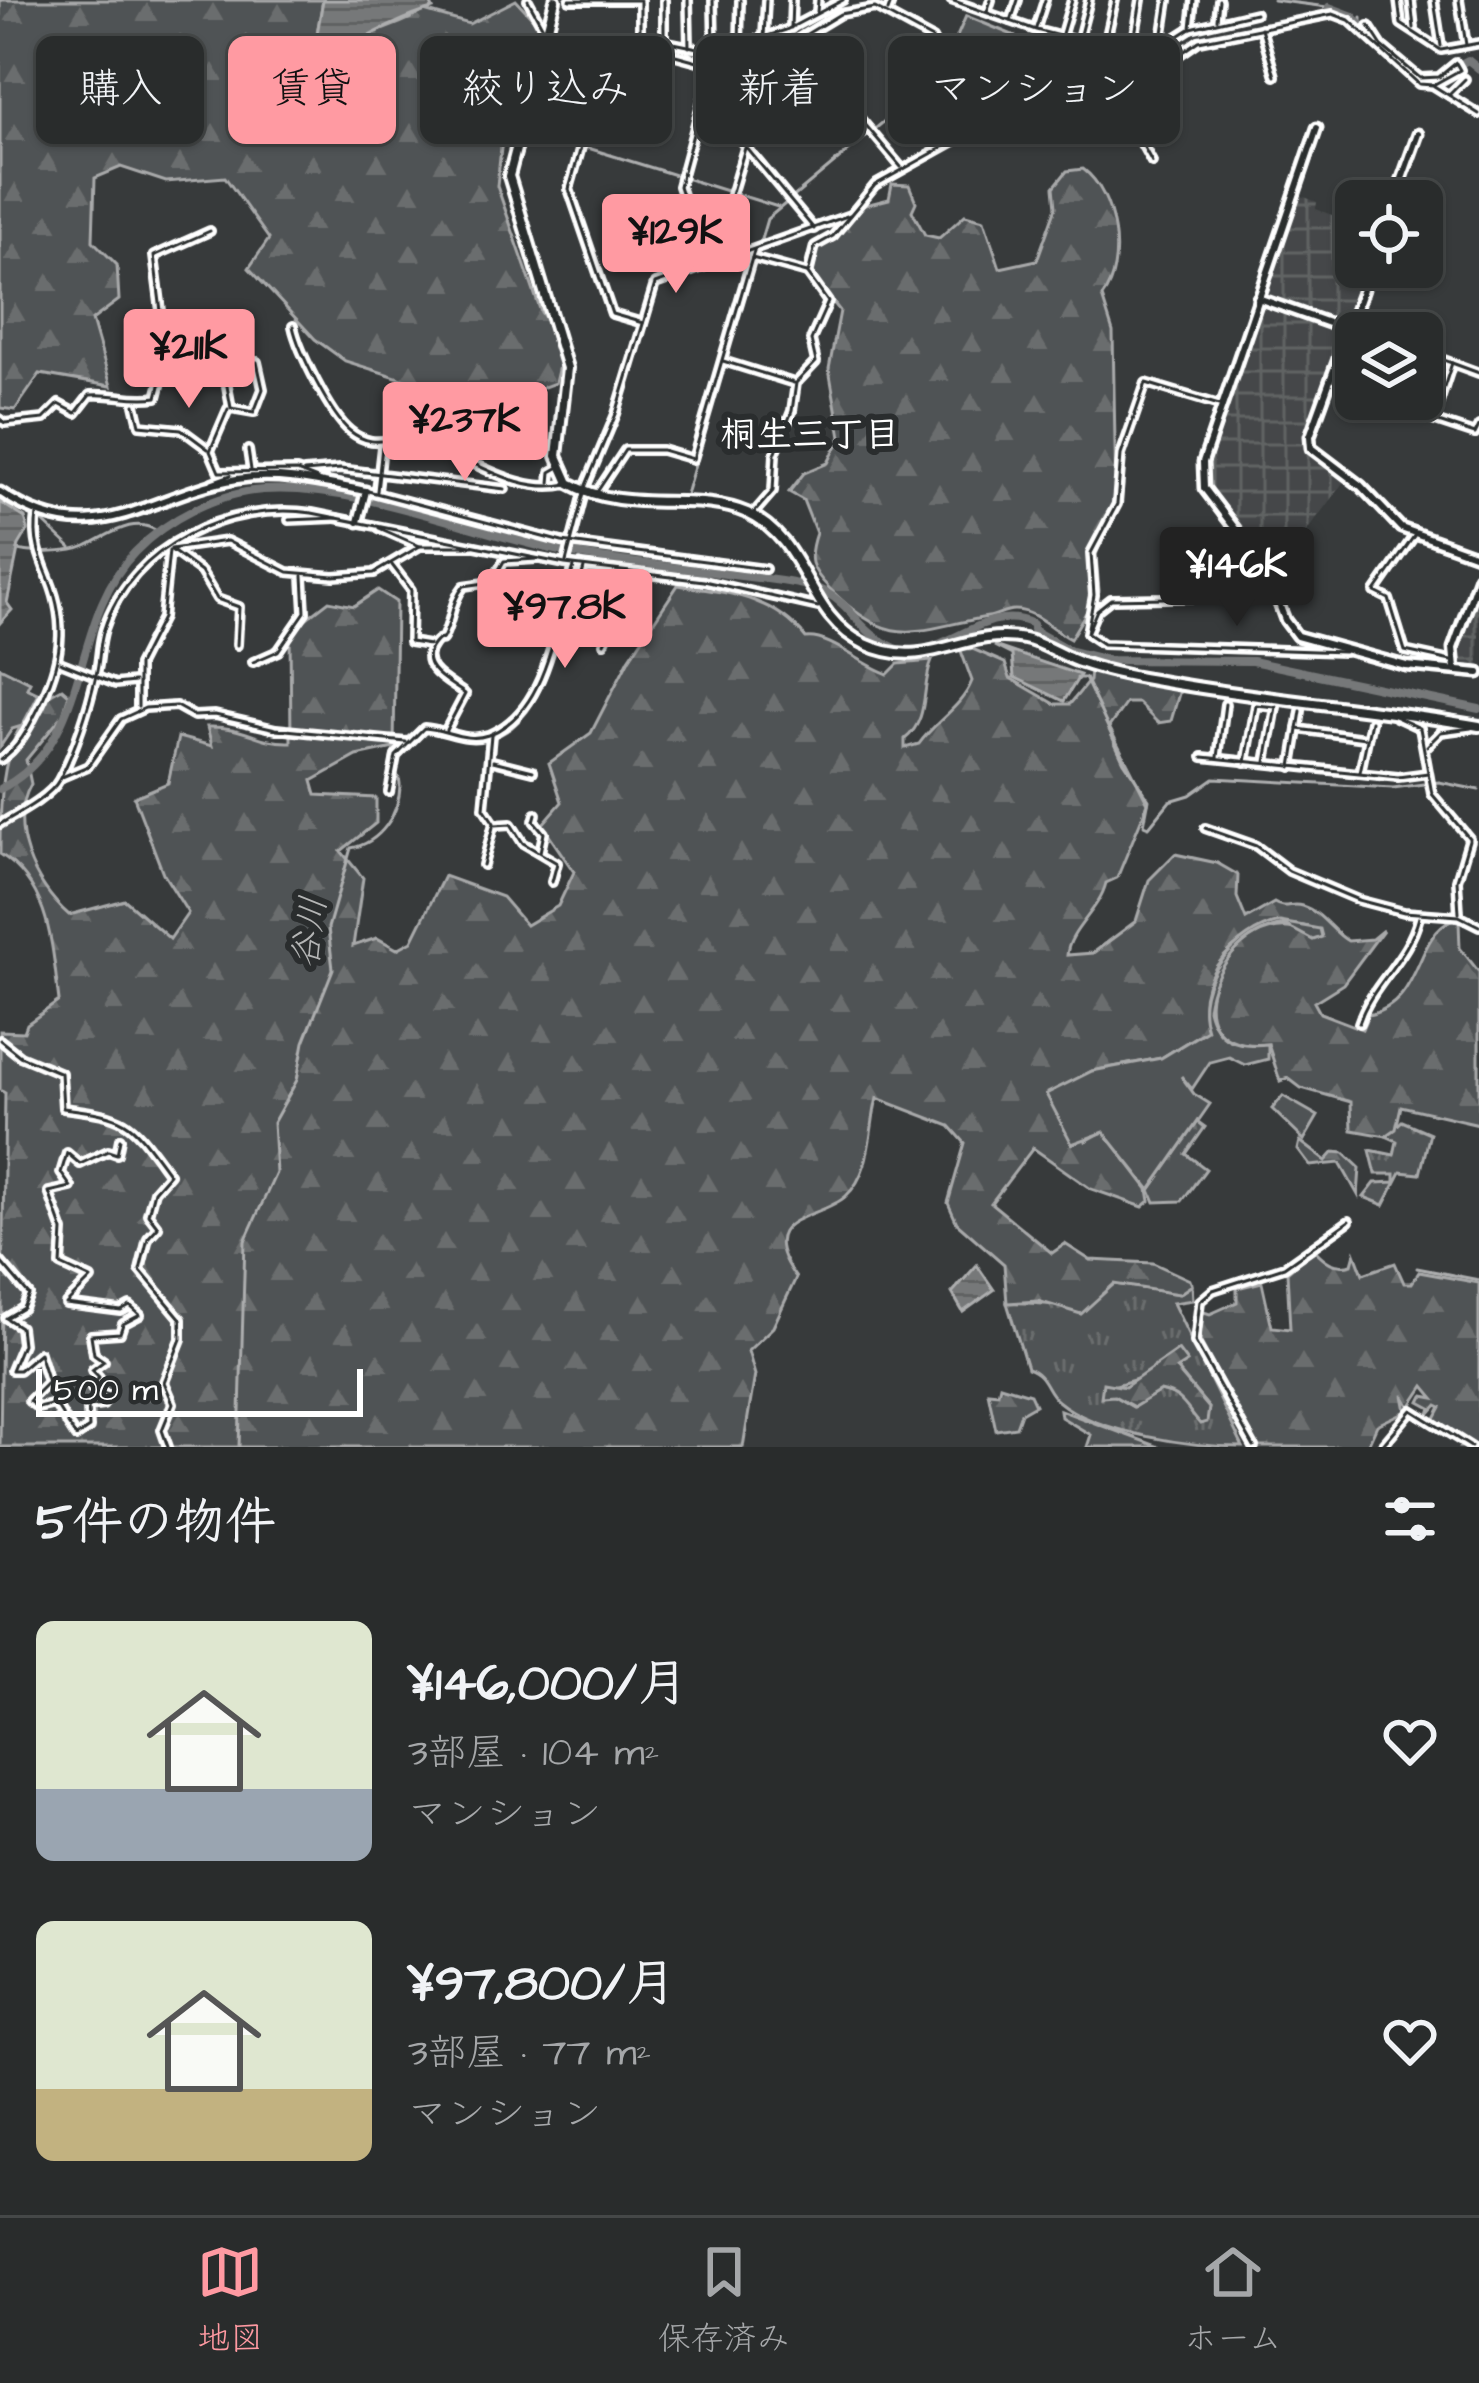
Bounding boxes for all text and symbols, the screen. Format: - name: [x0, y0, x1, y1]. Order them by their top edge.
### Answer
- chip: 購入: [36, 36, 204, 144]
- chip: 賃貸: [228, 36, 396, 144]
- chip: 絞り込み: [420, 36, 672, 144]
- chip: 新着: [696, 36, 864, 144]
- chip: マンション: [888, 36, 1180, 144]
- map controls: [1335, 180, 1443, 420]
- button: locate: [1335, 180, 1443, 288]
- pin: ¥129K: [592, 194, 760, 296]
- text: ¥129K: [629, 206, 723, 260]
- pin: ¥211K: [105, 309, 273, 411]
- button: layers: [1335, 312, 1443, 420]
- text: ¥211K: [151, 321, 227, 375]
- pin: ¥237K: [381, 382, 549, 484]
- text: ¥237K: [410, 394, 520, 448]
- district label: 桐生三丁目: [720, 410, 900, 461]
- pin: ¥146K: [1153, 527, 1321, 629]
- text: ¥146K: [1187, 539, 1287, 593]
- pin: ¥97.8K: [467, 569, 663, 671]
- text: ¥97.8K: [504, 581, 626, 635]
- water label: 谷川: [280, 893, 340, 971]
- scale bar: [36, 1363, 363, 1416]
- text: 500 m: [54, 1367, 158, 1413]
- icon: filters: [1377, 1486, 1443, 1552]
- text: 5件の物件: [36, 1488, 276, 1559]
- text: ¥146,000/月: [408, 1649, 688, 1720]
- icon: home: [132, 1669, 276, 1813]
- icon: heart: [1377, 1708, 1443, 1774]
- text: 3部屋 · 104 m²: [408, 1727, 659, 1781]
- text: マンション: [408, 1788, 601, 1842]
- text: ¥97,800/月: [408, 1949, 676, 2020]
- icon: home: [132, 1969, 276, 2113]
- icon: heart: [1377, 2008, 1443, 2074]
- text: 3部屋 · 77 m²: [408, 2027, 651, 2081]
- text: マンション: [408, 2088, 601, 2142]
- tab: 地図: [197, 2239, 263, 2362]
- tab: 保存済み: [658, 2239, 790, 2362]
- tab: ホーム: [1184, 2239, 1282, 2362]

